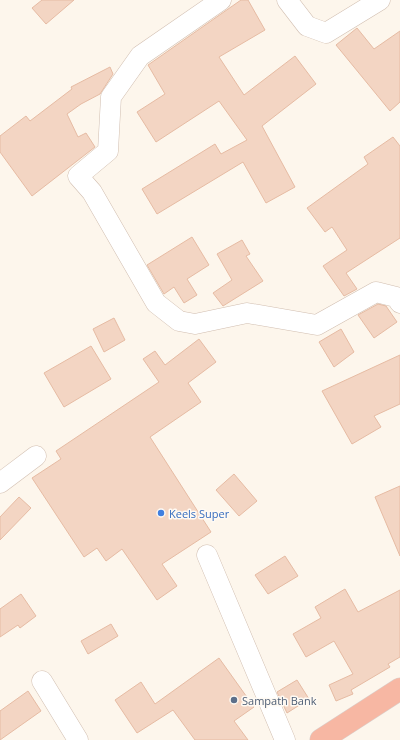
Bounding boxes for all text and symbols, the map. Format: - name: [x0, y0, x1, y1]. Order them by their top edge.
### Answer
- place label: Keels Super: [169, 506, 230, 521]
- marker: Keels Super: [156, 508, 166, 518]
- place label: Sampath Bank: [242, 693, 317, 708]
- marker: Sampath Bank: [229, 695, 239, 705]

